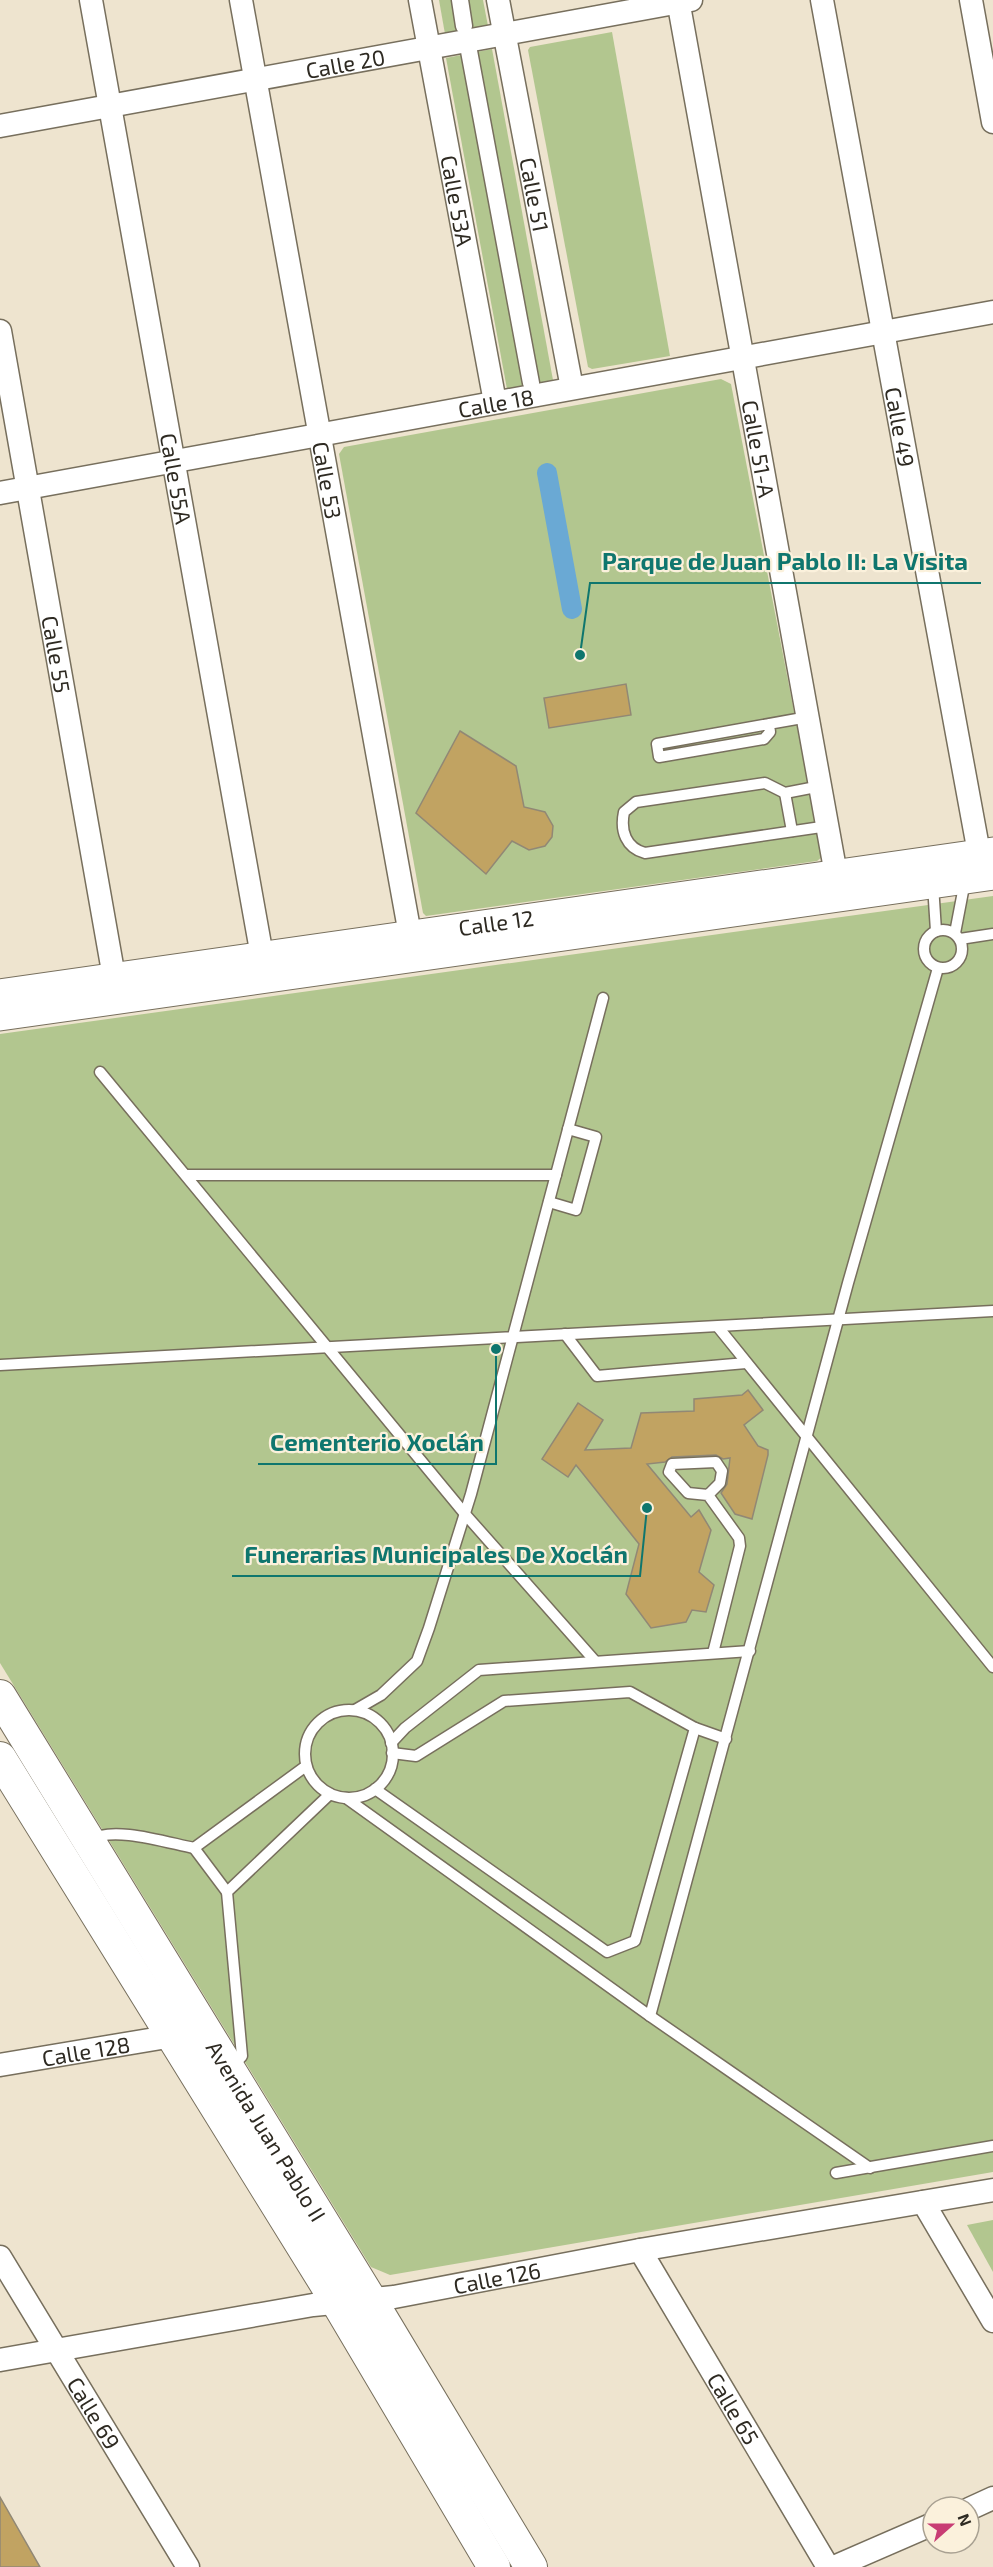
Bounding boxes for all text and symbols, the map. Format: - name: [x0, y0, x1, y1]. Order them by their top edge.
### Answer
- street label: Calle 20: [304, 43, 387, 83]
- street label: Calle 53A: [436, 153, 479, 249]
- street label: Calle 51: [515, 155, 555, 234]
- street label: Calle 18: [456, 383, 536, 422]
- street label: Calle 49: [880, 385, 921, 469]
- street label: Calle 51-A: [738, 398, 781, 500]
- street label: Calle 55A: [156, 431, 198, 526]
- street label: Calle 53: [308, 439, 348, 521]
- callout: Parque de Juan Pablo II: La Visita: [590, 541, 981, 583]
- text: Parque de Juan Pablo II: La Visita: [602, 546, 968, 575]
- street label: Calle 55: [37, 613, 77, 695]
- street label: Calle 12: [457, 904, 535, 940]
- callout: Cementerio Xoclán: [258, 1422, 496, 1464]
- text: Cementerio Xoclán: [270, 1427, 484, 1456]
- callout: Funerarias Municipales De Xoclán: [232, 1534, 640, 1576]
- text: Funerarias Municipales De Xoclán: [244, 1539, 628, 1568]
- street label: Calle 128: [40, 2030, 132, 2071]
- street label: Avenida Juan Pablo II: [202, 2036, 332, 2226]
- street label: Calle 126: [451, 2256, 543, 2298]
- street label: Calle 65: [703, 2368, 765, 2449]
- street label: Calle 69: [63, 2372, 126, 2453]
- north arrow: [921, 2495, 981, 2555]
- text: N: [955, 2511, 976, 2528]

